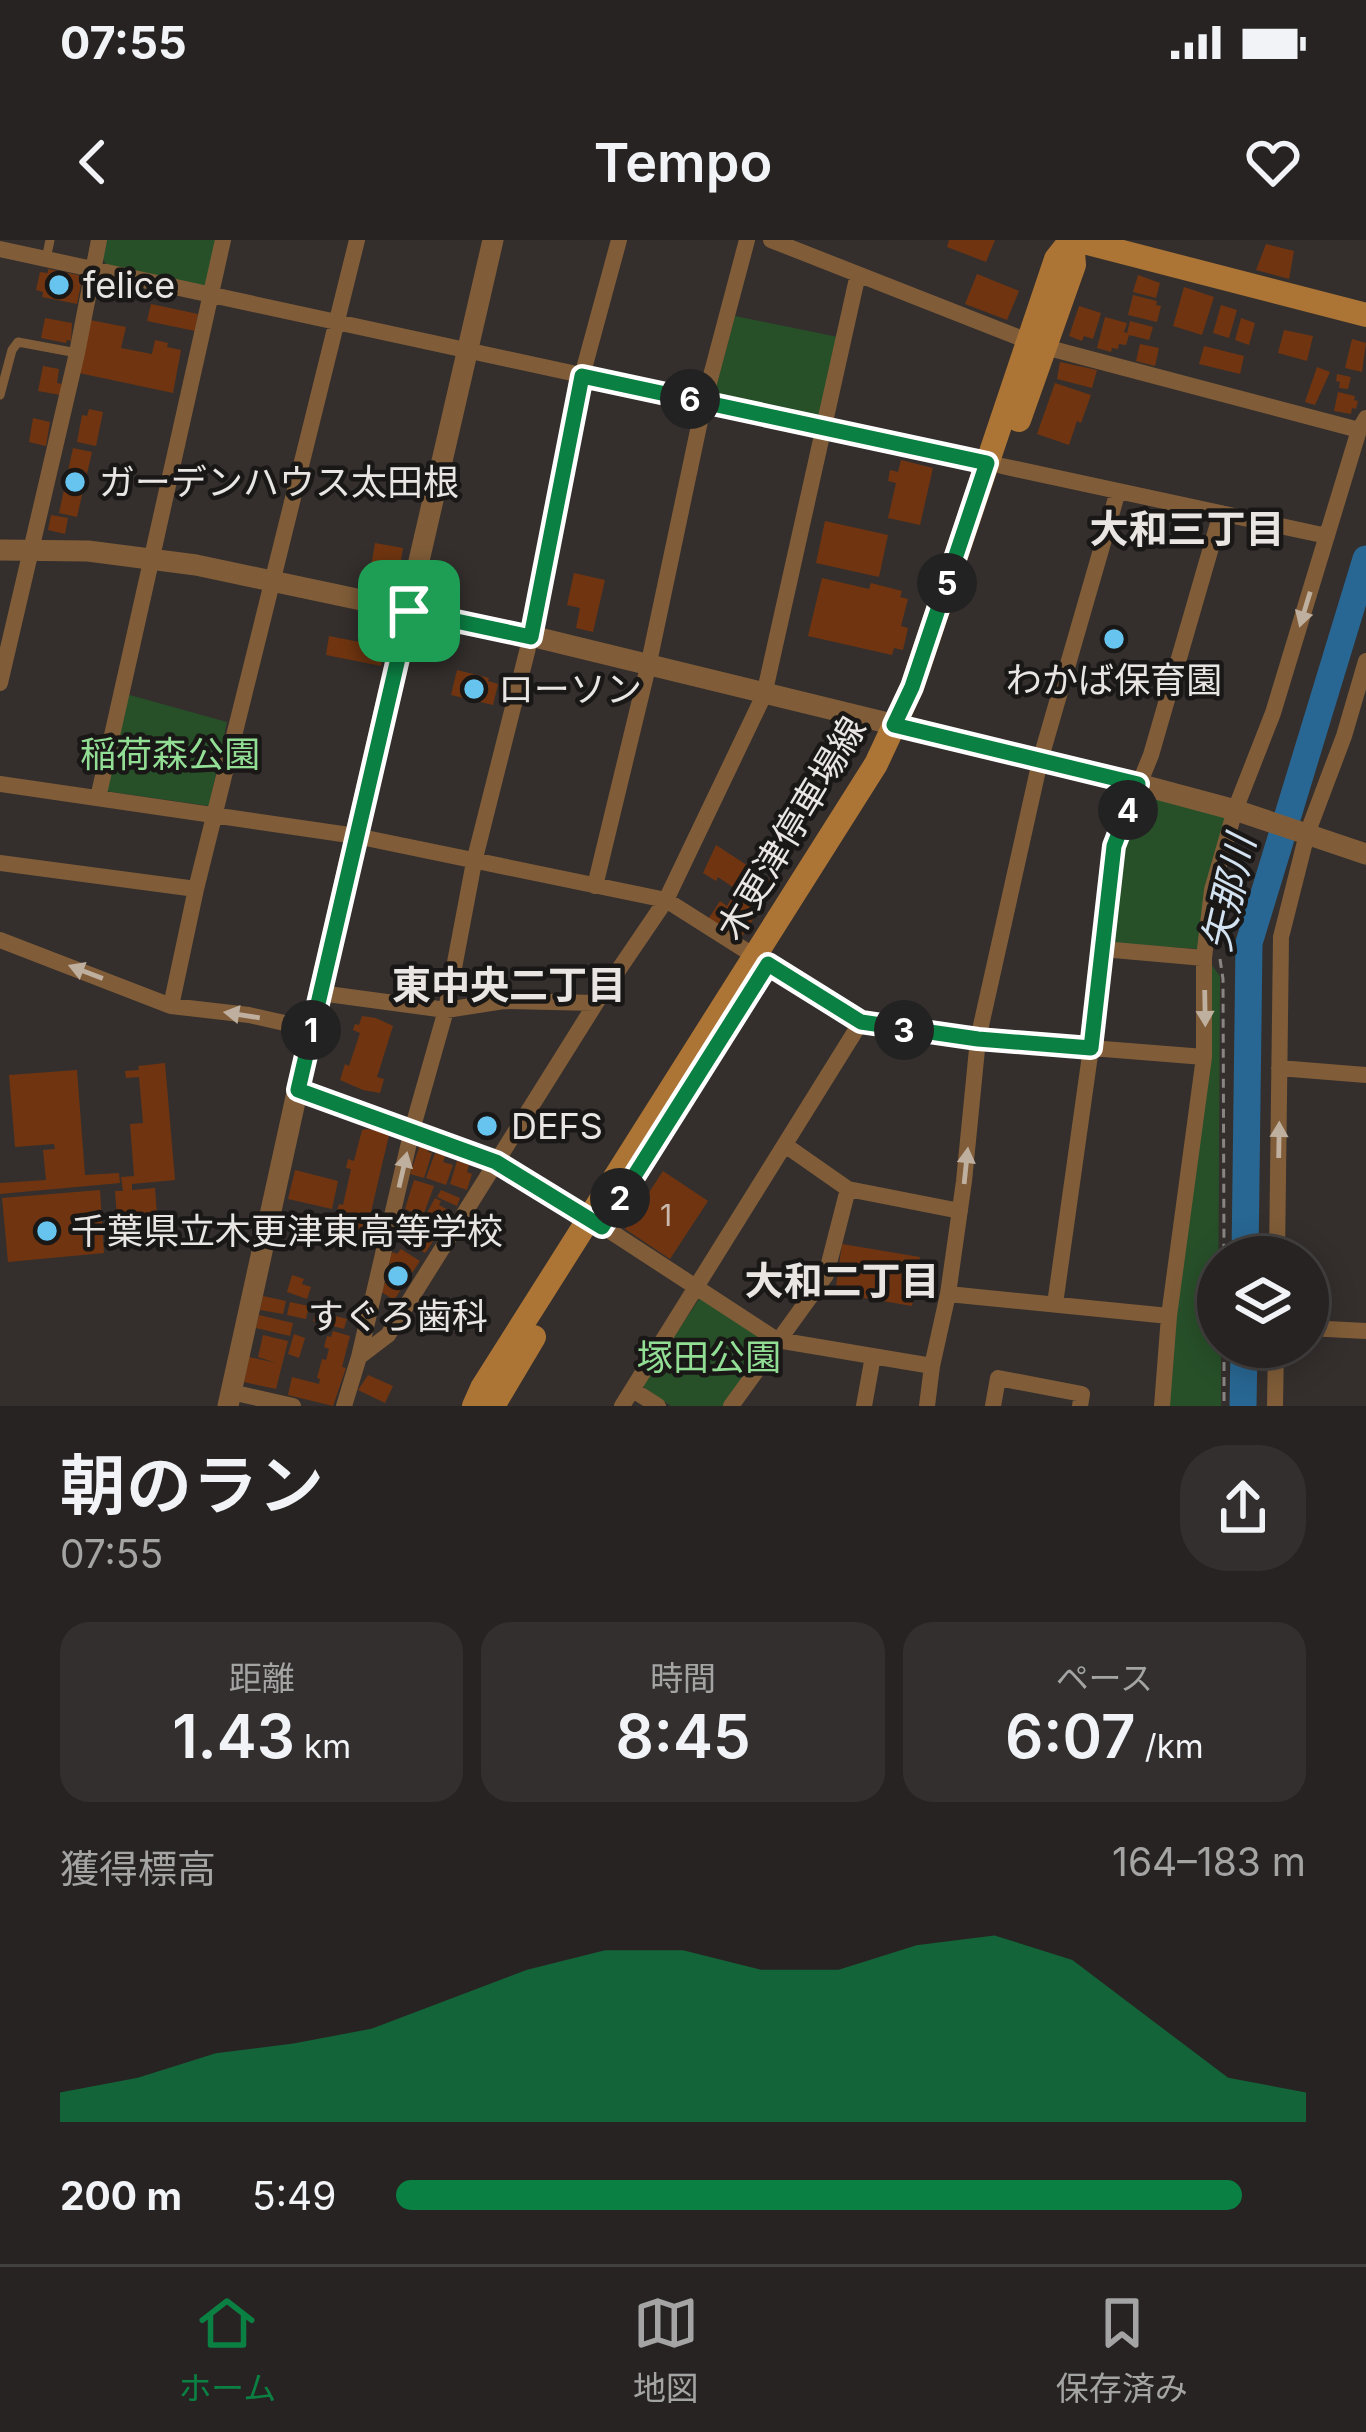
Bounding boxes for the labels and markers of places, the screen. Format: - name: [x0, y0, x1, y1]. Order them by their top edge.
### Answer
- place label: felice: [83, 263, 175, 307]
- marker: felice: [46, 272, 72, 298]
- pin: 6: [660, 369, 720, 429]
- place label: ガーデンハウス太田根: [99, 460, 459, 504]
- marker: ガーデンハウス太田根: [62, 469, 88, 495]
- pin: 5: [917, 553, 977, 613]
- pin: [358, 560, 460, 662]
- marker: わかば保育園: [1101, 626, 1127, 652]
- place label: わかば保育園: [1006, 658, 1222, 702]
- place label: ローソン: [498, 667, 642, 711]
- marker: ローソン: [461, 676, 487, 702]
- pin: 4: [1098, 780, 1158, 840]
- pin: 1: [281, 1000, 341, 1060]
- pin: 3: [874, 1000, 934, 1060]
- place label: DEFS: [511, 1104, 603, 1148]
- marker: DEFS: [474, 1113, 500, 1139]
- pin: 2: [590, 1168, 650, 1228]
- place label: 千葉県立木更津東高等学校: [71, 1209, 503, 1253]
- marker: 千葉県立木更津東高等学校: [34, 1218, 60, 1244]
- marker: すぐろ歯科: [385, 1263, 411, 1289]
- place label: すぐろ歯科: [308, 1294, 488, 1338]

